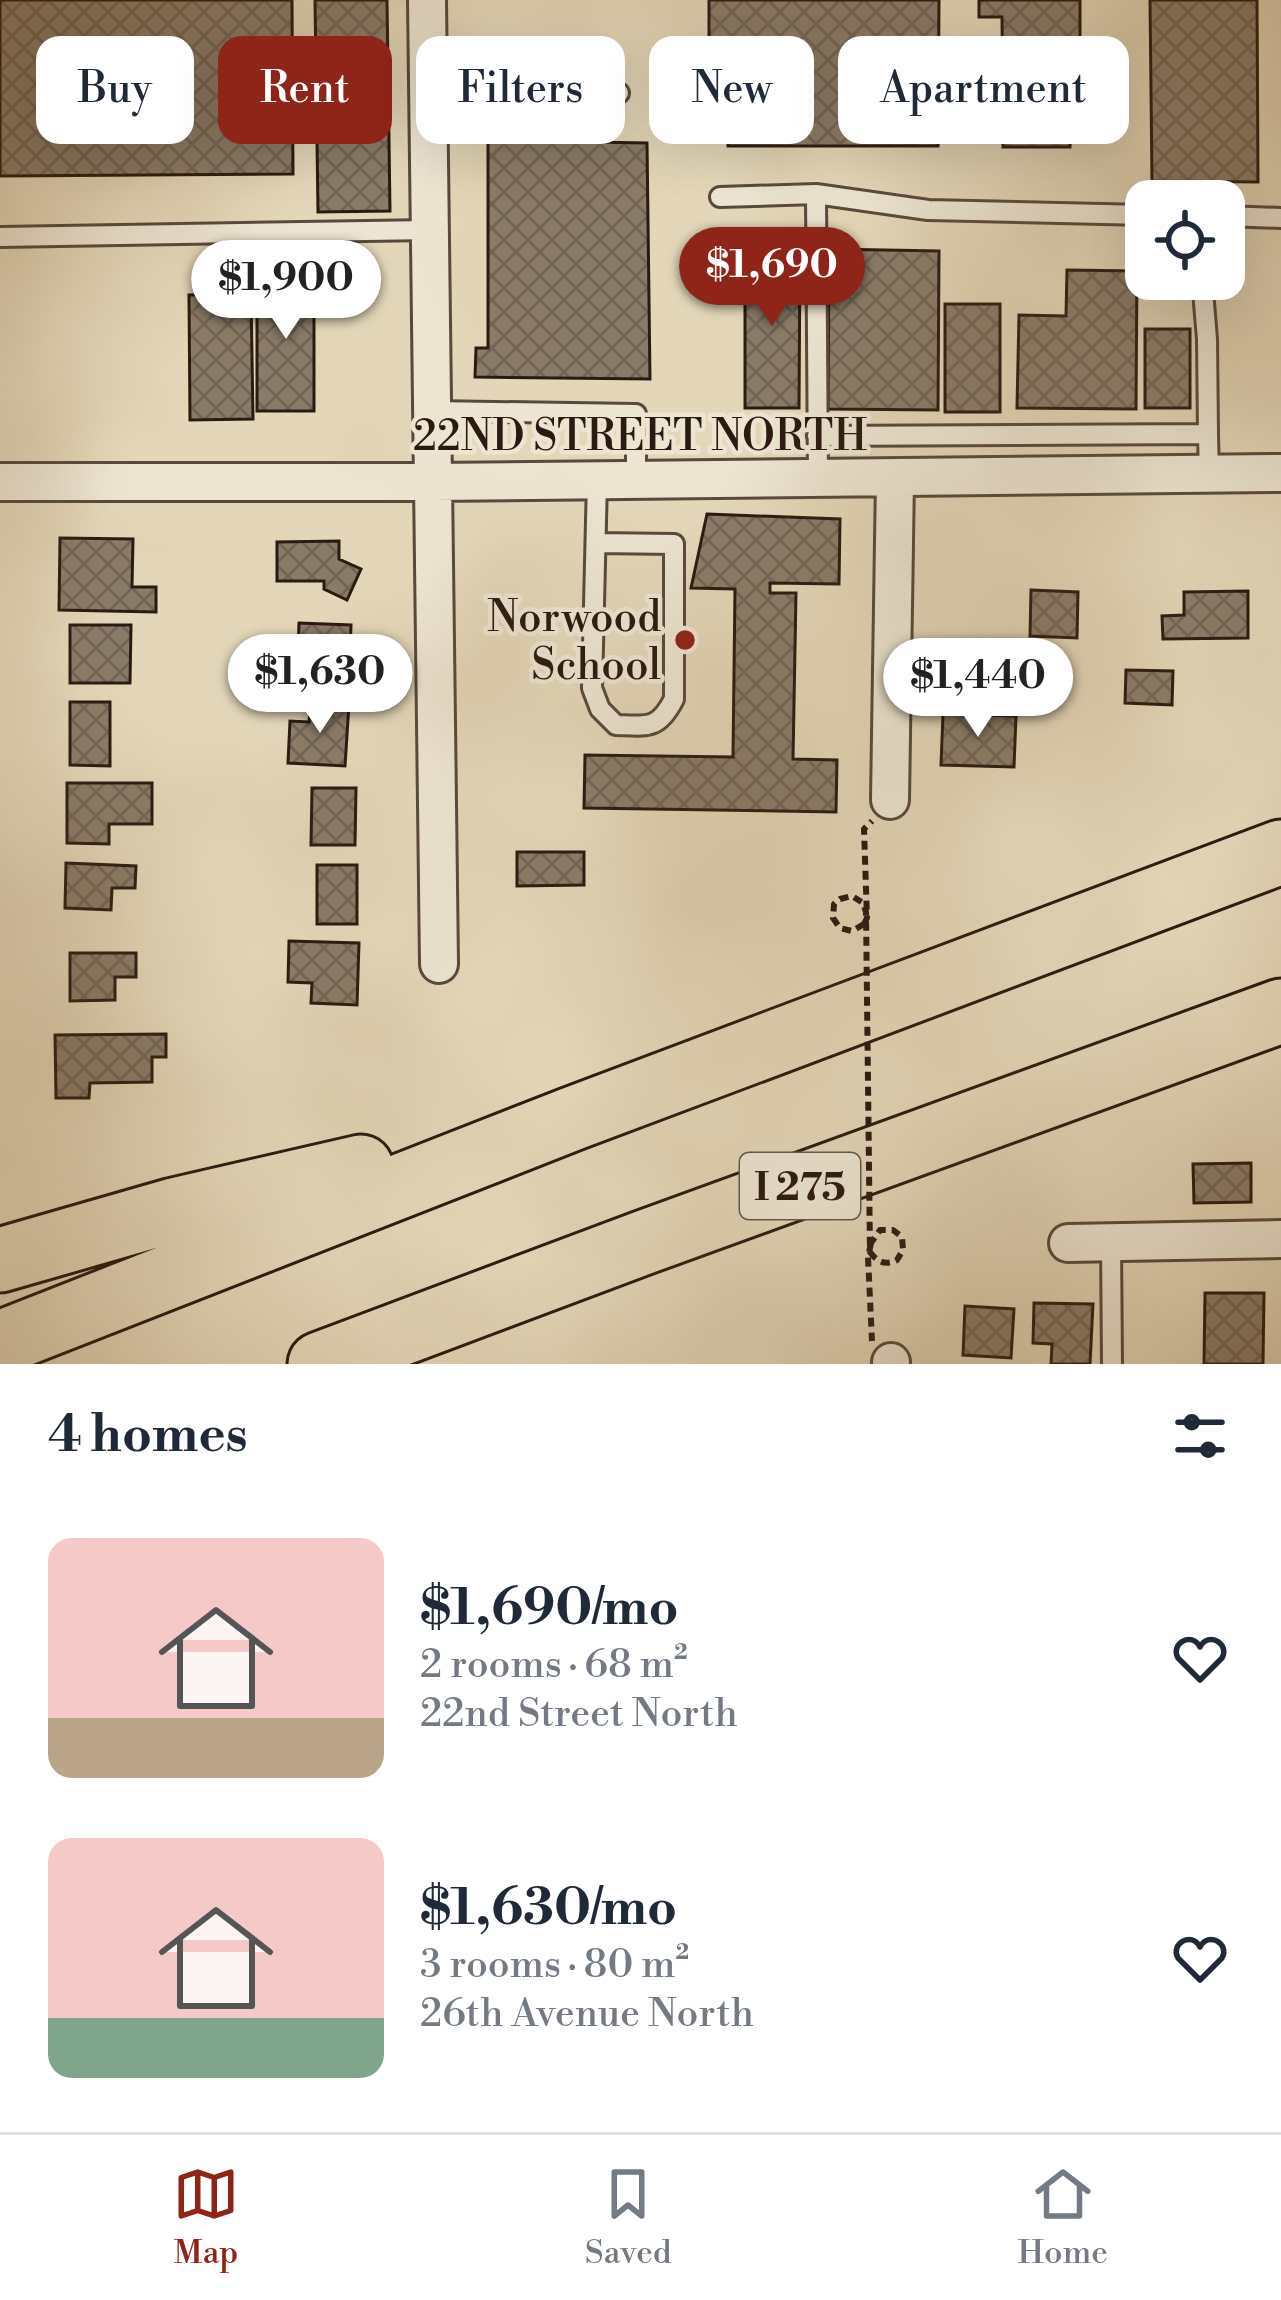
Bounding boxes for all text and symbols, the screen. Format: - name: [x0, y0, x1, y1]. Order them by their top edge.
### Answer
- chip: Buy: [36, 36, 194, 144]
- chip: Rent: [218, 36, 392, 144]
- chip: Filters: [416, 36, 625, 144]
- chip: New: [649, 36, 814, 144]
- chip: Apartment: [838, 36, 1129, 144]
- map controls: [1125, 180, 1245, 300]
- button: locate: [1125, 180, 1245, 300]
- pin: $1,690: [674, 227, 870, 329]
- pin: $1,900: [188, 240, 384, 342]
- text: $1,690: [706, 241, 838, 290]
- text: $1,900: [218, 254, 354, 303]
- street label: 22ND STREET NORTH: [413, 411, 867, 464]
- place label: Norwood School: [487, 592, 661, 693]
- marker: Norwood School: [672, 627, 698, 653]
- pin: $1,630: [222, 634, 418, 736]
- pin: $1,440: [880, 638, 1076, 740]
- text: $1,630: [255, 648, 385, 697]
- text: $1,440: [910, 652, 1046, 701]
- road number: I 275: [740, 1153, 860, 1219]
- icon: filters: [1167, 1403, 1233, 1469]
- text: 4 homes: [48, 1404, 248, 1468]
- text: $1,690/mo: [420, 1577, 679, 1641]
- icon: home: [144, 1586, 288, 1730]
- icon: heart: [1167, 1625, 1233, 1691]
- text: 2 rooms · 68 m²: [420, 1641, 688, 1690]
- text: 22nd Street North: [420, 1690, 738, 1739]
- text: $1,630/mo: [420, 1877, 677, 1941]
- icon: home: [144, 1886, 288, 2030]
- icon: heart: [1167, 1925, 1233, 1991]
- text: 3 rooms · 80 m²: [420, 1941, 689, 1990]
- text: 26th Avenue North: [420, 1990, 754, 2039]
- tab: Map: [173, 2161, 239, 2274]
- tab: Saved: [585, 2161, 672, 2274]
- tab: Home: [1017, 2161, 1108, 2274]

